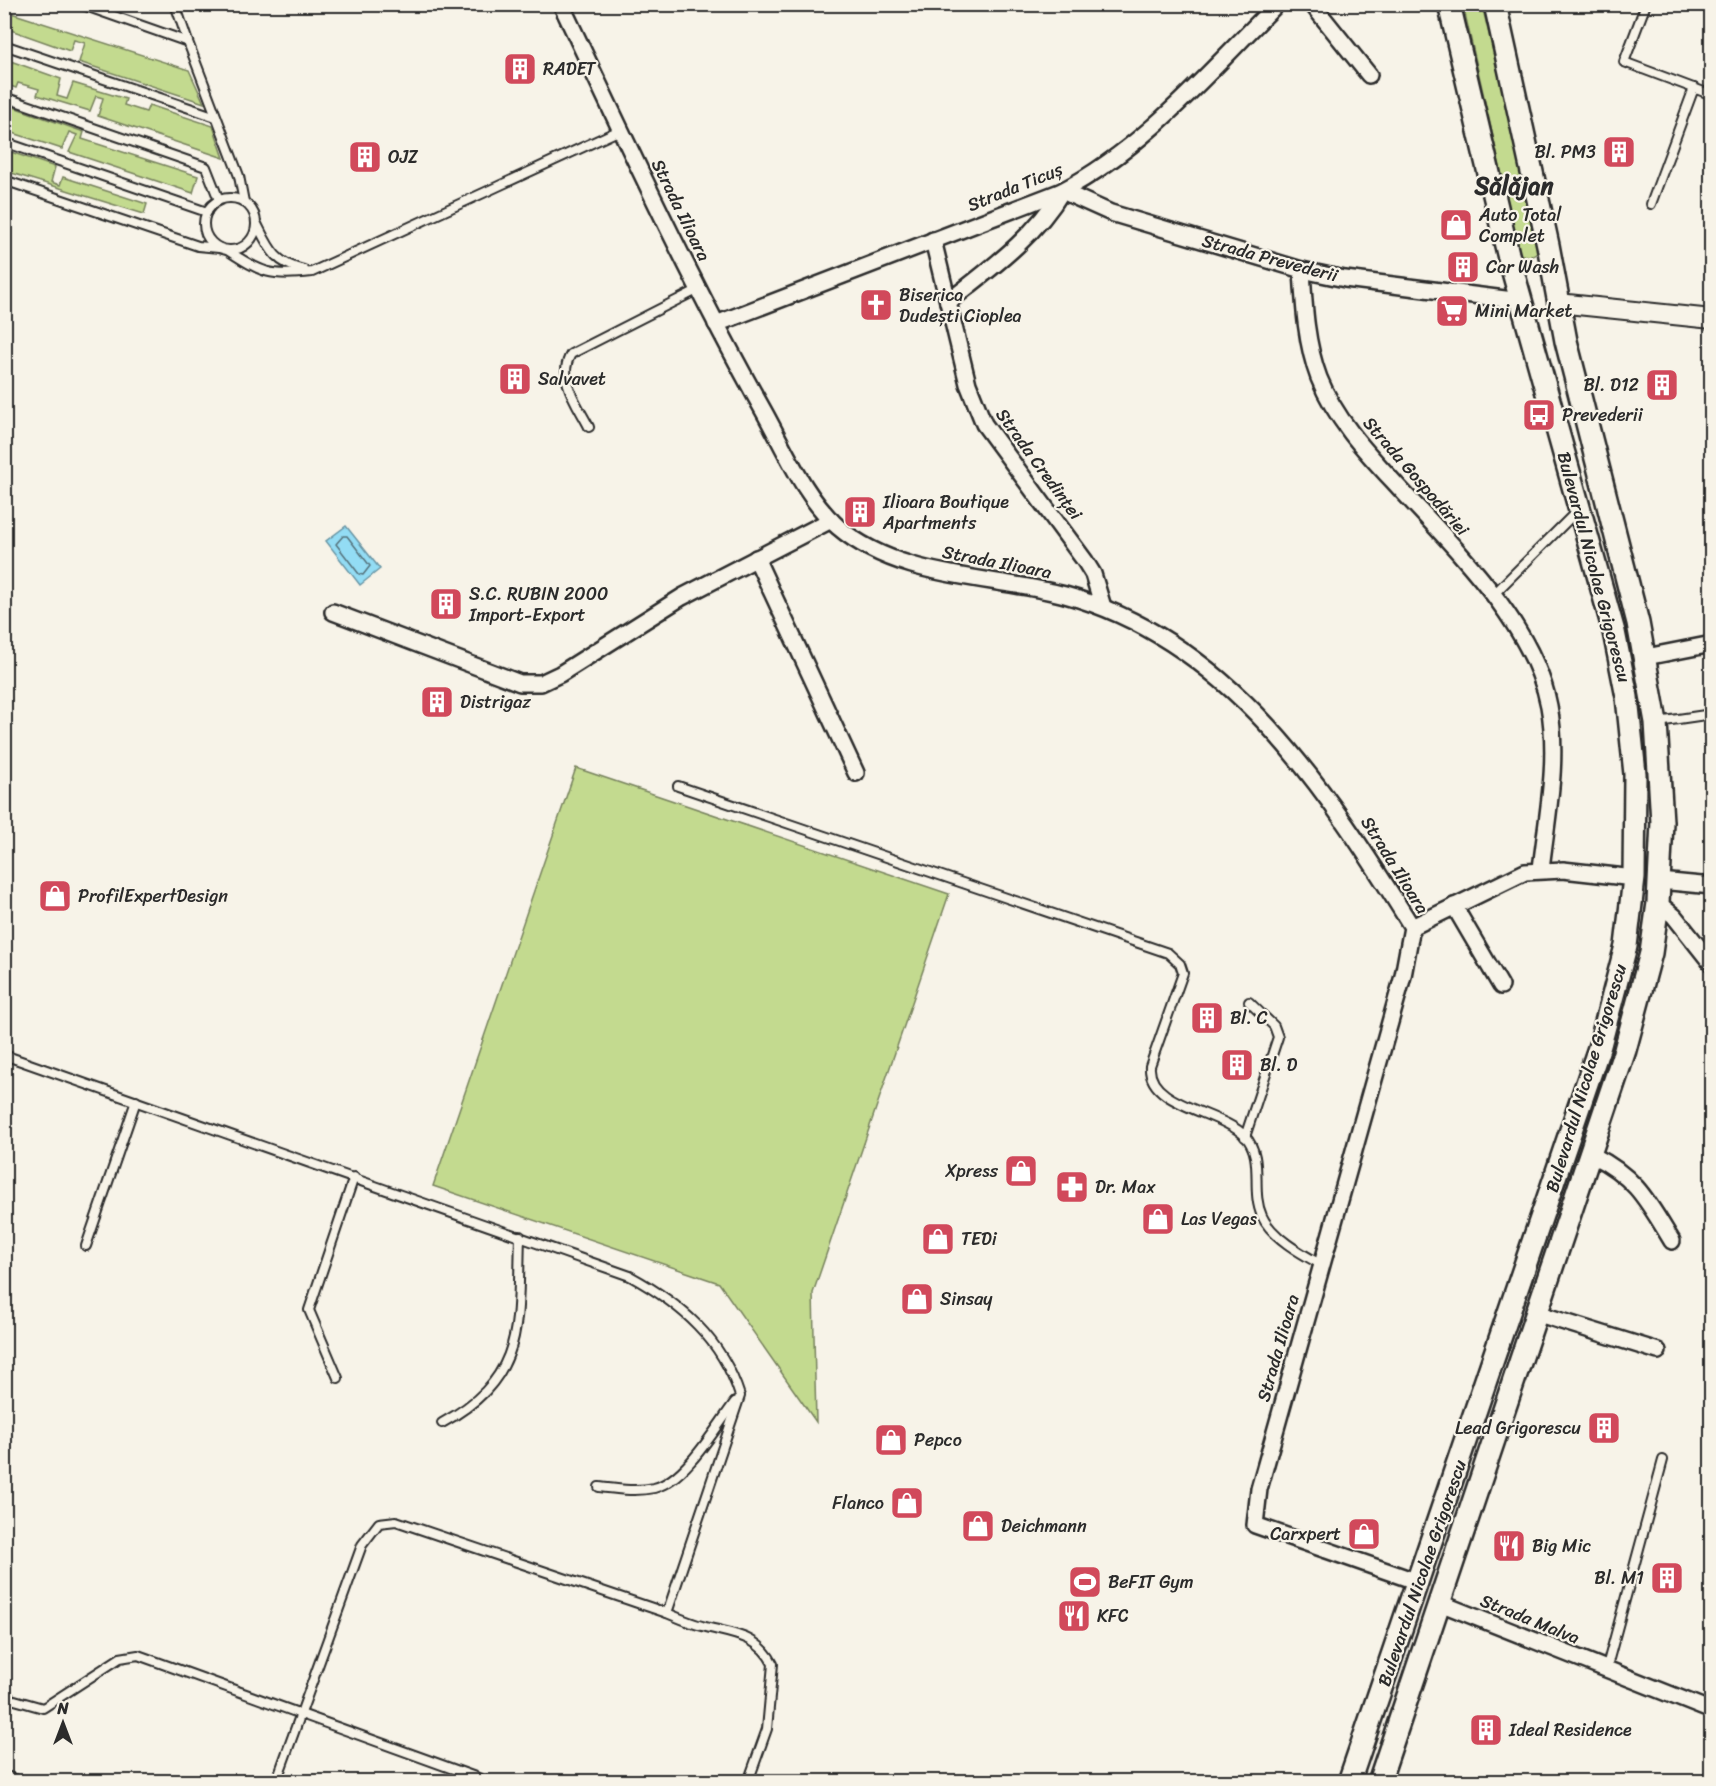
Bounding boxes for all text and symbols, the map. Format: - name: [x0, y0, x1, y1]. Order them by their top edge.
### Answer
- building icon: RADET: [502, 51, 538, 87]
- place label: RADET: [543, 53, 596, 85]
- building icon: Bl. PM3: [1601, 134, 1637, 170]
- place label: Bl. PM3: [1534, 136, 1596, 168]
- building icon: OJZ: [347, 139, 383, 175]
- place label: OJZ: [388, 141, 419, 173]
- street label: Strada Ilioara: [642, 153, 720, 267]
- street label: Strada Ticuș: [962, 153, 1068, 221]
- district label: Sălăjan: [1474, 165, 1553, 207]
- place label: Auto Total Complet: [1478, 199, 1562, 252]
- shop icon: Auto Total Complet: [1438, 207, 1474, 243]
- street label: Strada Prevederii: [1199, 224, 1342, 292]
- building icon: Car Wash: [1445, 249, 1481, 285]
- place label: Car Wash: [1486, 251, 1559, 283]
- place label: Biserica Dudești Cioplea: [899, 279, 1022, 332]
- church icon: Biserica Dudești Cioplea: [858, 287, 894, 323]
- supermarket icon: Mini Market: [1434, 293, 1470, 329]
- place label: Mini Market: [1475, 295, 1573, 327]
- building icon: Salvavet: [497, 361, 533, 397]
- place label: Salvavet: [538, 363, 606, 395]
- building icon: Bl. D12: [1644, 367, 1680, 403]
- place label: Bl. D12: [1584, 369, 1639, 401]
- bus stop icon: Prevederii: [1521, 397, 1557, 433]
- place label: Prevederii: [1562, 399, 1644, 431]
- street label: Strada Credinței: [987, 401, 1091, 528]
- street label: Strada Gospodăriei: [1355, 409, 1478, 544]
- street label: Bulevardul Nicolae Grigorescu: [1548, 448, 1640, 686]
- place label: Ilioara Boutique Apartments: [882, 486, 1009, 539]
- building icon: Ilioara Boutique Apartments: [842, 494, 878, 530]
- street label: Strada Ilioara: [940, 536, 1054, 588]
- place label: S.C. RUBIN 2000 Import-Export: [468, 578, 608, 631]
- building icon: S.C. RUBIN 2000 Import-Export: [428, 586, 464, 622]
- building icon: Distrigaz: [419, 684, 455, 720]
- place label: Distrigaz: [460, 686, 531, 718]
- street label: Strada Ilioara: [1352, 810, 1438, 920]
- shop icon: ProfilExpertDesign: [37, 878, 73, 914]
- place label: ProfilExpertDesign: [78, 880, 228, 912]
- street label: Bulevardul Nicolae Grigorescu: [1536, 959, 1636, 1196]
- building icon: Bl. C: [1189, 1000, 1225, 1036]
- place label: Bl. C: [1230, 1002, 1268, 1034]
- building icon: Bl. D: [1219, 1047, 1255, 1083]
- place label: Bl. D: [1260, 1049, 1298, 1081]
- shop icon: Xpress: [1003, 1153, 1039, 1189]
- place label: Xpress: [944, 1155, 999, 1187]
- pharmacy icon: Dr. Max: [1054, 1169, 1090, 1205]
- place label: Dr. Max: [1095, 1171, 1156, 1203]
- shop icon: Las Vegas: [1140, 1201, 1176, 1237]
- place label: Las Vegas: [1181, 1203, 1257, 1235]
- shop icon: TEDi: [920, 1221, 956, 1257]
- place label: TEDi: [961, 1223, 998, 1255]
- shop icon: Sinsay: [899, 1281, 935, 1317]
- place label: Sinsay: [940, 1283, 993, 1315]
- street label: Strada Ilioara: [1247, 1290, 1309, 1406]
- building icon: Lead Grigorescu: [1586, 1410, 1622, 1446]
- place label: Lead Grigorescu: [1455, 1412, 1581, 1444]
- shop icon: Pepco: [873, 1422, 909, 1458]
- place label: Pepco: [914, 1424, 962, 1456]
- street label: Bulevardul Nicolae Grigorescu: [1368, 1455, 1476, 1691]
- shop icon: Flanco: [889, 1485, 925, 1521]
- place label: Flanco: [832, 1487, 884, 1519]
- shop icon: Deichmann: [960, 1508, 996, 1544]
- place label: Deichmann: [1001, 1510, 1087, 1542]
- shop icon: Carxpert: [1346, 1516, 1382, 1552]
- place label: Carxpert: [1270, 1518, 1341, 1550]
- restaurant icon: Big Mic: [1491, 1528, 1527, 1564]
- place label: Big Mic: [1532, 1530, 1591, 1562]
- building icon: Bl. M1: [1649, 1560, 1685, 1596]
- place label: Bl. M1: [1594, 1562, 1644, 1594]
- sports icon: BeFIT Gym: [1067, 1564, 1103, 1600]
- place label: BeFIT Gym: [1108, 1566, 1194, 1598]
- street label: Strada Malva: [1475, 1584, 1585, 1654]
- restaurant icon: KFC: [1056, 1598, 1092, 1634]
- place label: KFC: [1097, 1600, 1129, 1632]
- north arrow: [33, 1693, 93, 1753]
- text: N: [56, 1694, 69, 1723]
- building icon: Ideal Residence: [1468, 1712, 1504, 1748]
- place label: Ideal Residence: [1508, 1714, 1632, 1746]

